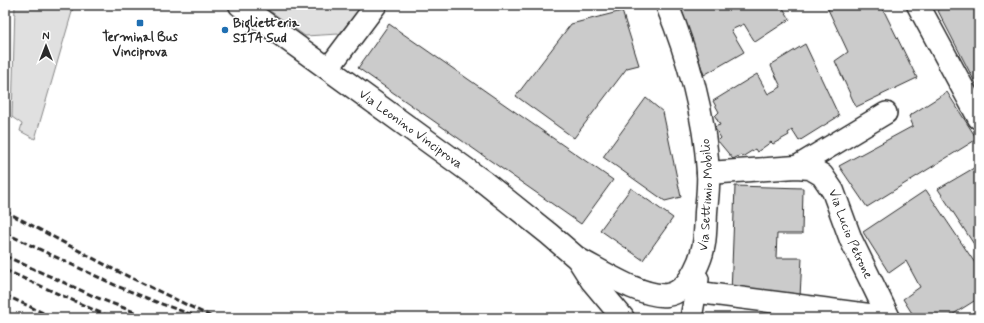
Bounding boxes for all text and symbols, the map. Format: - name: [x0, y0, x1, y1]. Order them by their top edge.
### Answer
- place label: Biglietteria SITA Sud: [233, 15, 301, 47]
- marker: Terminal Bus Vinciprova: [135, 18, 145, 28]
- marker: Biglietteria SITA Sud: [220, 25, 230, 35]
- north arrow: [26, 26, 66, 66]
- place label: Terminal Bus Vinciprova: [102, 29, 178, 61]
- text: N: [42, 30, 50, 44]
- street label: Via Leonino Vinciprova: [355, 85, 467, 173]
- street label: Via Settimio Mobilio: [694, 137, 717, 253]
- street label: Via Lucio Petrone: [825, 187, 877, 282]

